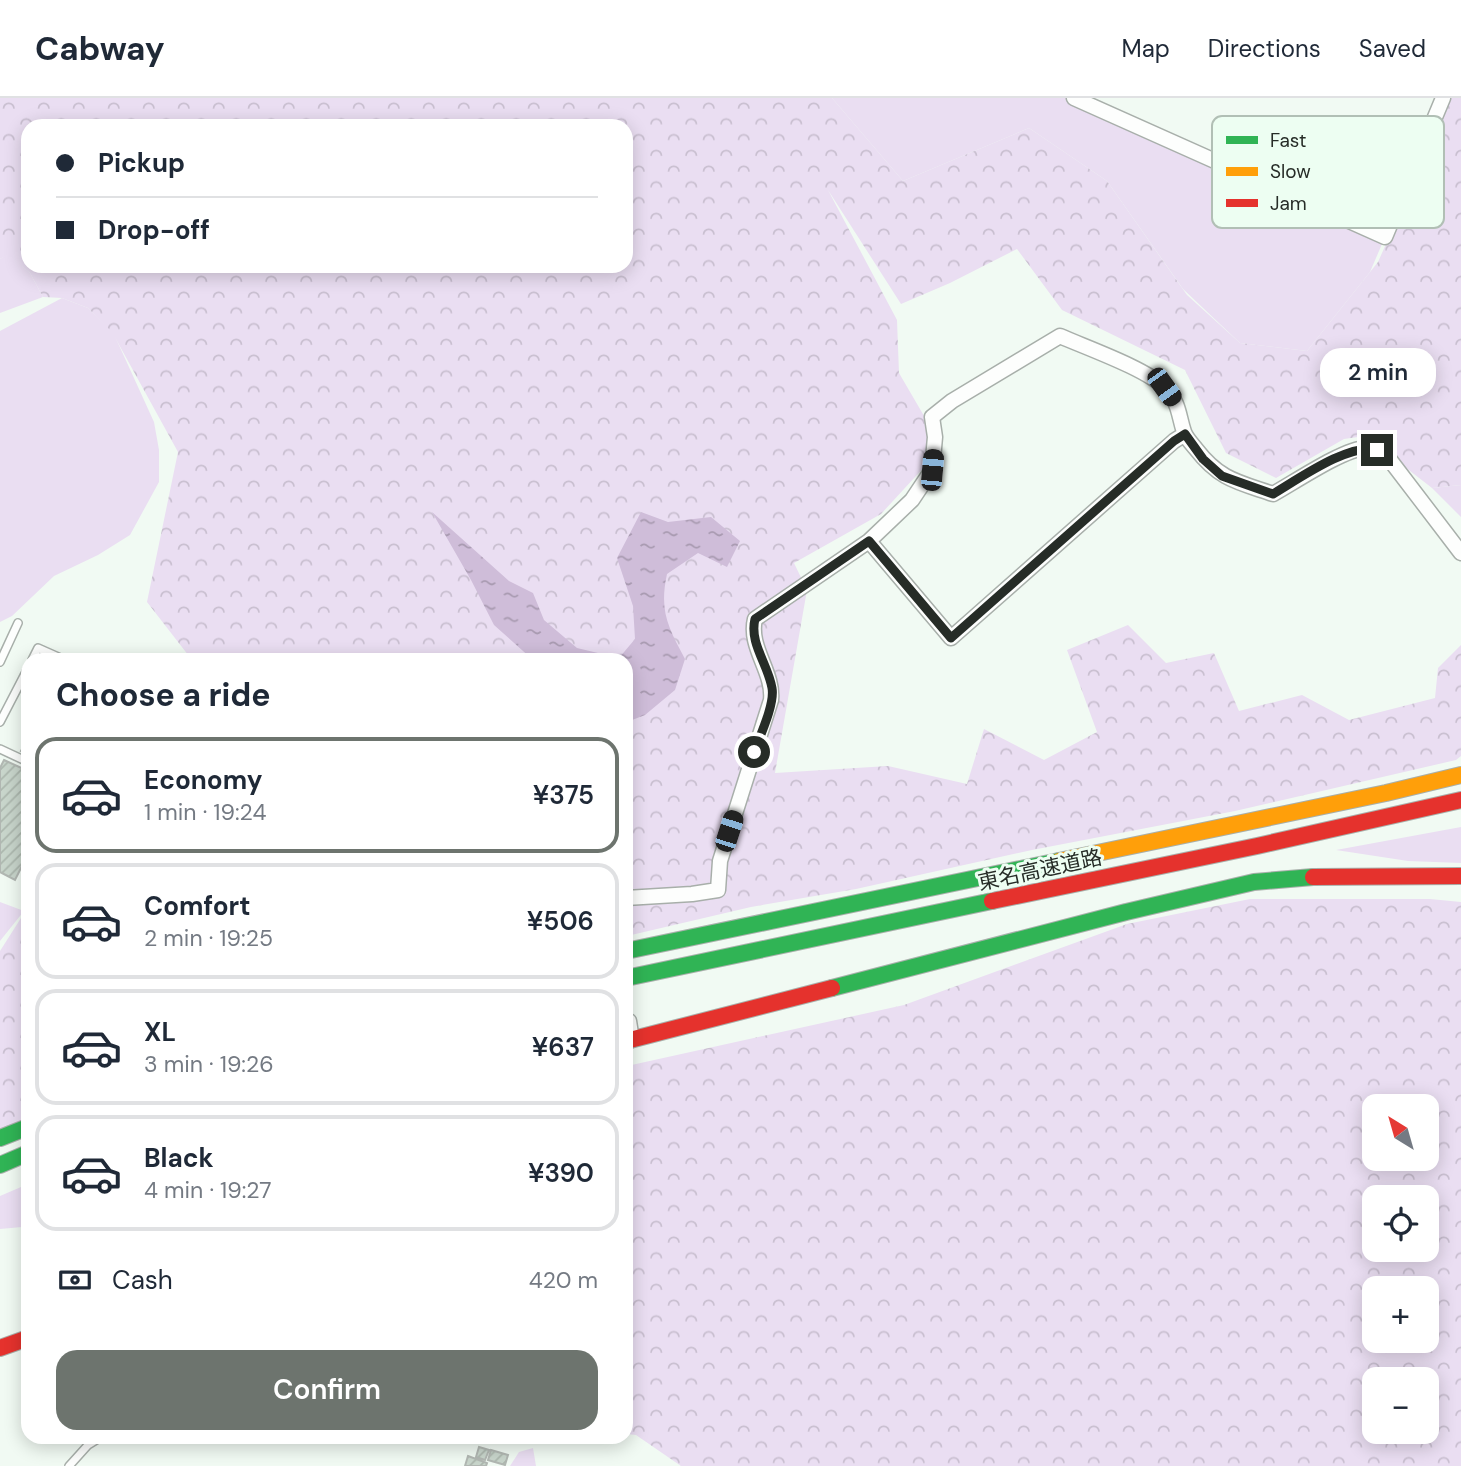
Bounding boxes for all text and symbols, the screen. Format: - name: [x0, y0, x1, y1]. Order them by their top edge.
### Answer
- text: Cabway: [35, 27, 165, 70]
- text: Map: [1122, 33, 1170, 64]
- text: Directions: [1208, 33, 1321, 64]
- text: Saved: [1359, 33, 1426, 64]
- legend: [1212, 116, 1444, 228]
- text: Fast: [1270, 128, 1306, 153]
- text: Pickup: [98, 146, 185, 180]
- text: Slow: [1270, 159, 1311, 184]
- text: Jam: [1270, 191, 1307, 216]
- text: Drop-off: [98, 213, 210, 247]
- callout: 2 min: [1319, 348, 1435, 398]
- text: 2 min: [1348, 357, 1408, 387]
- car: [1144, 364, 1185, 410]
- route end: [1361, 434, 1393, 466]
- car: [920, 448, 945, 492]
- text: Choose a ride: [56, 674, 271, 716]
- route start: [738, 736, 770, 768]
- text: Economy: [144, 763, 262, 797]
- icon: car: [60, 764, 123, 827]
- text: ¥375: [533, 778, 594, 812]
- text: 1 min · 19:24: [144, 797, 266, 827]
- car: [713, 808, 746, 854]
- street label: 東名高速道路: [975, 843, 1105, 897]
- text: Comfort: [144, 889, 250, 923]
- icon: car: [60, 890, 123, 953]
- text: ¥506: [527, 904, 594, 938]
- text: 2 min · 19:25: [144, 923, 273, 953]
- text: XL: [144, 1015, 176, 1049]
- icon: car: [60, 1016, 123, 1079]
- text: ¥637: [532, 1030, 594, 1064]
- text: 3 min · 19:26: [144, 1049, 274, 1079]
- north arrow: [1362, 1094, 1438, 1171]
- map controls: [1362, 1094, 1439, 1444]
- text: Black: [144, 1141, 214, 1175]
- icon: car: [60, 1142, 123, 1205]
- text: ¥390: [528, 1156, 594, 1190]
- text: 4 min · 19:27: [144, 1175, 272, 1205]
- button: locate: [1362, 1185, 1439, 1262]
- icon: cash: [56, 1261, 94, 1299]
- text: Cash: [112, 1263, 173, 1297]
- text: 420 m: [529, 1265, 598, 1295]
- button: +: [1362, 1276, 1439, 1353]
- button: Confirm: [56, 1350, 598, 1430]
- button: −: [1362, 1367, 1439, 1444]

